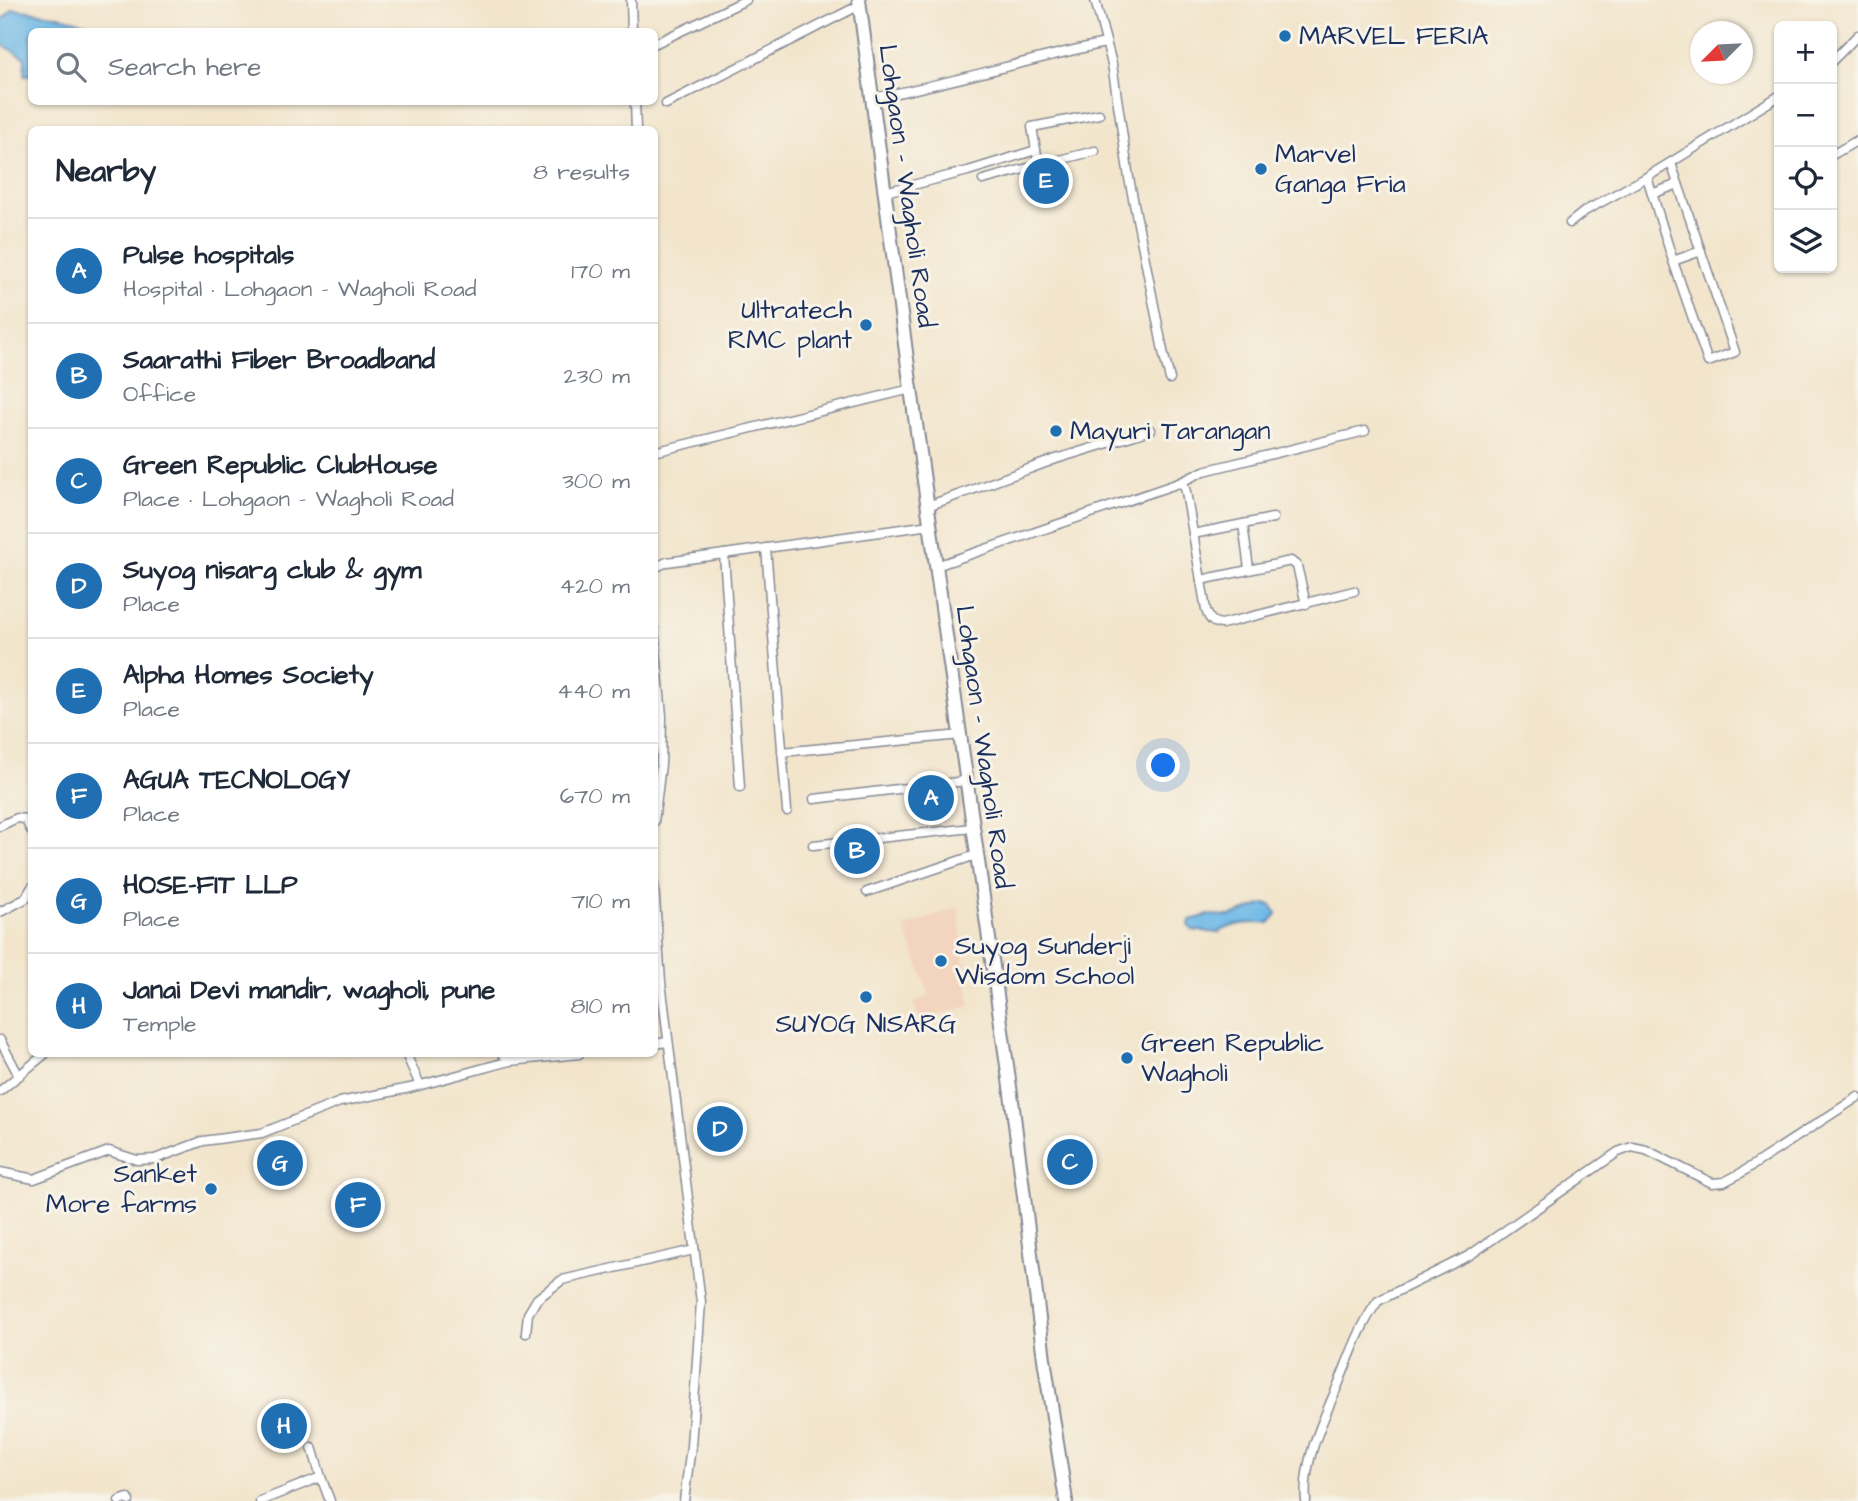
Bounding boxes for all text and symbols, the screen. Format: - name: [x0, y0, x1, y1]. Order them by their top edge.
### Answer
- place label: MARVEL FERIA: [1299, 18, 1489, 54]
- north arrow: [1690, 21, 1753, 84]
- map controls: [1774, 21, 1837, 273]
- button: +: [1774, 21, 1837, 84]
- search box: [28, 28, 658, 105]
- marker: MARVEL FERIA: [1277, 28, 1293, 44]
- street label: Lohgaon - Wagholi Road: [867, 42, 945, 330]
- icon: search: [52, 48, 90, 86]
- text: Search here: [108, 49, 261, 85]
- button: −: [1774, 84, 1837, 147]
- place label: Marvel Ganga Fria: [1275, 136, 1406, 204]
- button: locate: [1774, 147, 1837, 210]
- text: Nearby: [56, 151, 156, 193]
- pin: E: [1023, 155, 1069, 207]
- text: 8 results: [533, 156, 630, 188]
- marker: Marvel Ganga Fria: [1253, 161, 1269, 177]
- button: layers: [1774, 210, 1837, 273]
- text: Pulse hospitals: [123, 237, 294, 273]
- text: A: [72, 255, 86, 287]
- text: 170 m: [571, 255, 630, 287]
- text: Hospital · Lohgaon - Wagholi Road: [123, 273, 476, 305]
- place label: Ultratech RMC plant: [728, 292, 852, 358]
- marker: Ultratech RMC plant: [858, 317, 874, 333]
- text: Saarathi Fiber Broadband: [123, 342, 435, 378]
- text: B: [71, 360, 87, 392]
- text: 230 m: [564, 360, 630, 392]
- text: Office: [123, 378, 196, 410]
- place label: Mayuri Tarangan: [1070, 413, 1271, 451]
- marker: Mayuri Tarangan: [1048, 423, 1064, 439]
- text: Green Republic ClubHouse: [123, 447, 438, 483]
- text: C: [71, 465, 87, 497]
- text: 300 m: [562, 465, 630, 497]
- text: Place · Lohgaon - Wagholi Road: [123, 483, 454, 515]
- text: Suyog nisarg club & gym: [123, 552, 422, 588]
- text: D: [72, 570, 86, 602]
- text: 420 m: [560, 570, 630, 602]
- text: Place: [123, 588, 180, 620]
- street label: Lohgaon - Wagholi Road: [944, 603, 1022, 891]
- text: Alpha Homes Society: [123, 657, 373, 693]
- text: E: [72, 675, 86, 707]
- text: 440 m: [557, 675, 630, 707]
- text: Place: [123, 693, 180, 725]
- your location: [1146, 748, 1180, 782]
- text: AGUA TECNOLOGY: [123, 762, 350, 798]
- pin: A: [908, 772, 954, 824]
- text: F: [71, 780, 87, 812]
- text: 670 m: [560, 780, 630, 812]
- text: Place: [123, 798, 180, 830]
- pin: B: [834, 825, 880, 877]
- text: HOSE-FIT LLP: [123, 867, 297, 903]
- text: G: [71, 885, 87, 917]
- text: 710 m: [571, 885, 630, 917]
- text: Place: [123, 903, 180, 935]
- place label: Suyog Sunderji Wisdom School: [955, 928, 1134, 994]
- marker: Suyog Sunderji Wisdom School: [933, 953, 949, 969]
- text: Janai Devi mandir, wagholi, pune: [123, 972, 495, 1008]
- marker: SUYOG NISARG: [858, 989, 874, 1005]
- text: H: [72, 990, 86, 1022]
- text: 810 m: [571, 990, 630, 1022]
- place label: SUYOG NISARG: [775, 1006, 957, 1042]
- text: Temple: [123, 1008, 197, 1040]
- place label: Green Republic Wagholi: [1141, 1025, 1324, 1093]
- marker: Green Republic Wagholi: [1119, 1050, 1135, 1066]
- pin: D: [697, 1103, 743, 1155]
- pin: C: [1047, 1136, 1093, 1188]
- pin: G: [257, 1137, 303, 1189]
- place label: Sanket More farms: [46, 1156, 197, 1222]
- pin: F: [335, 1179, 381, 1231]
- marker: Sanket More farms: [203, 1181, 219, 1197]
- pin: H: [261, 1400, 307, 1452]

